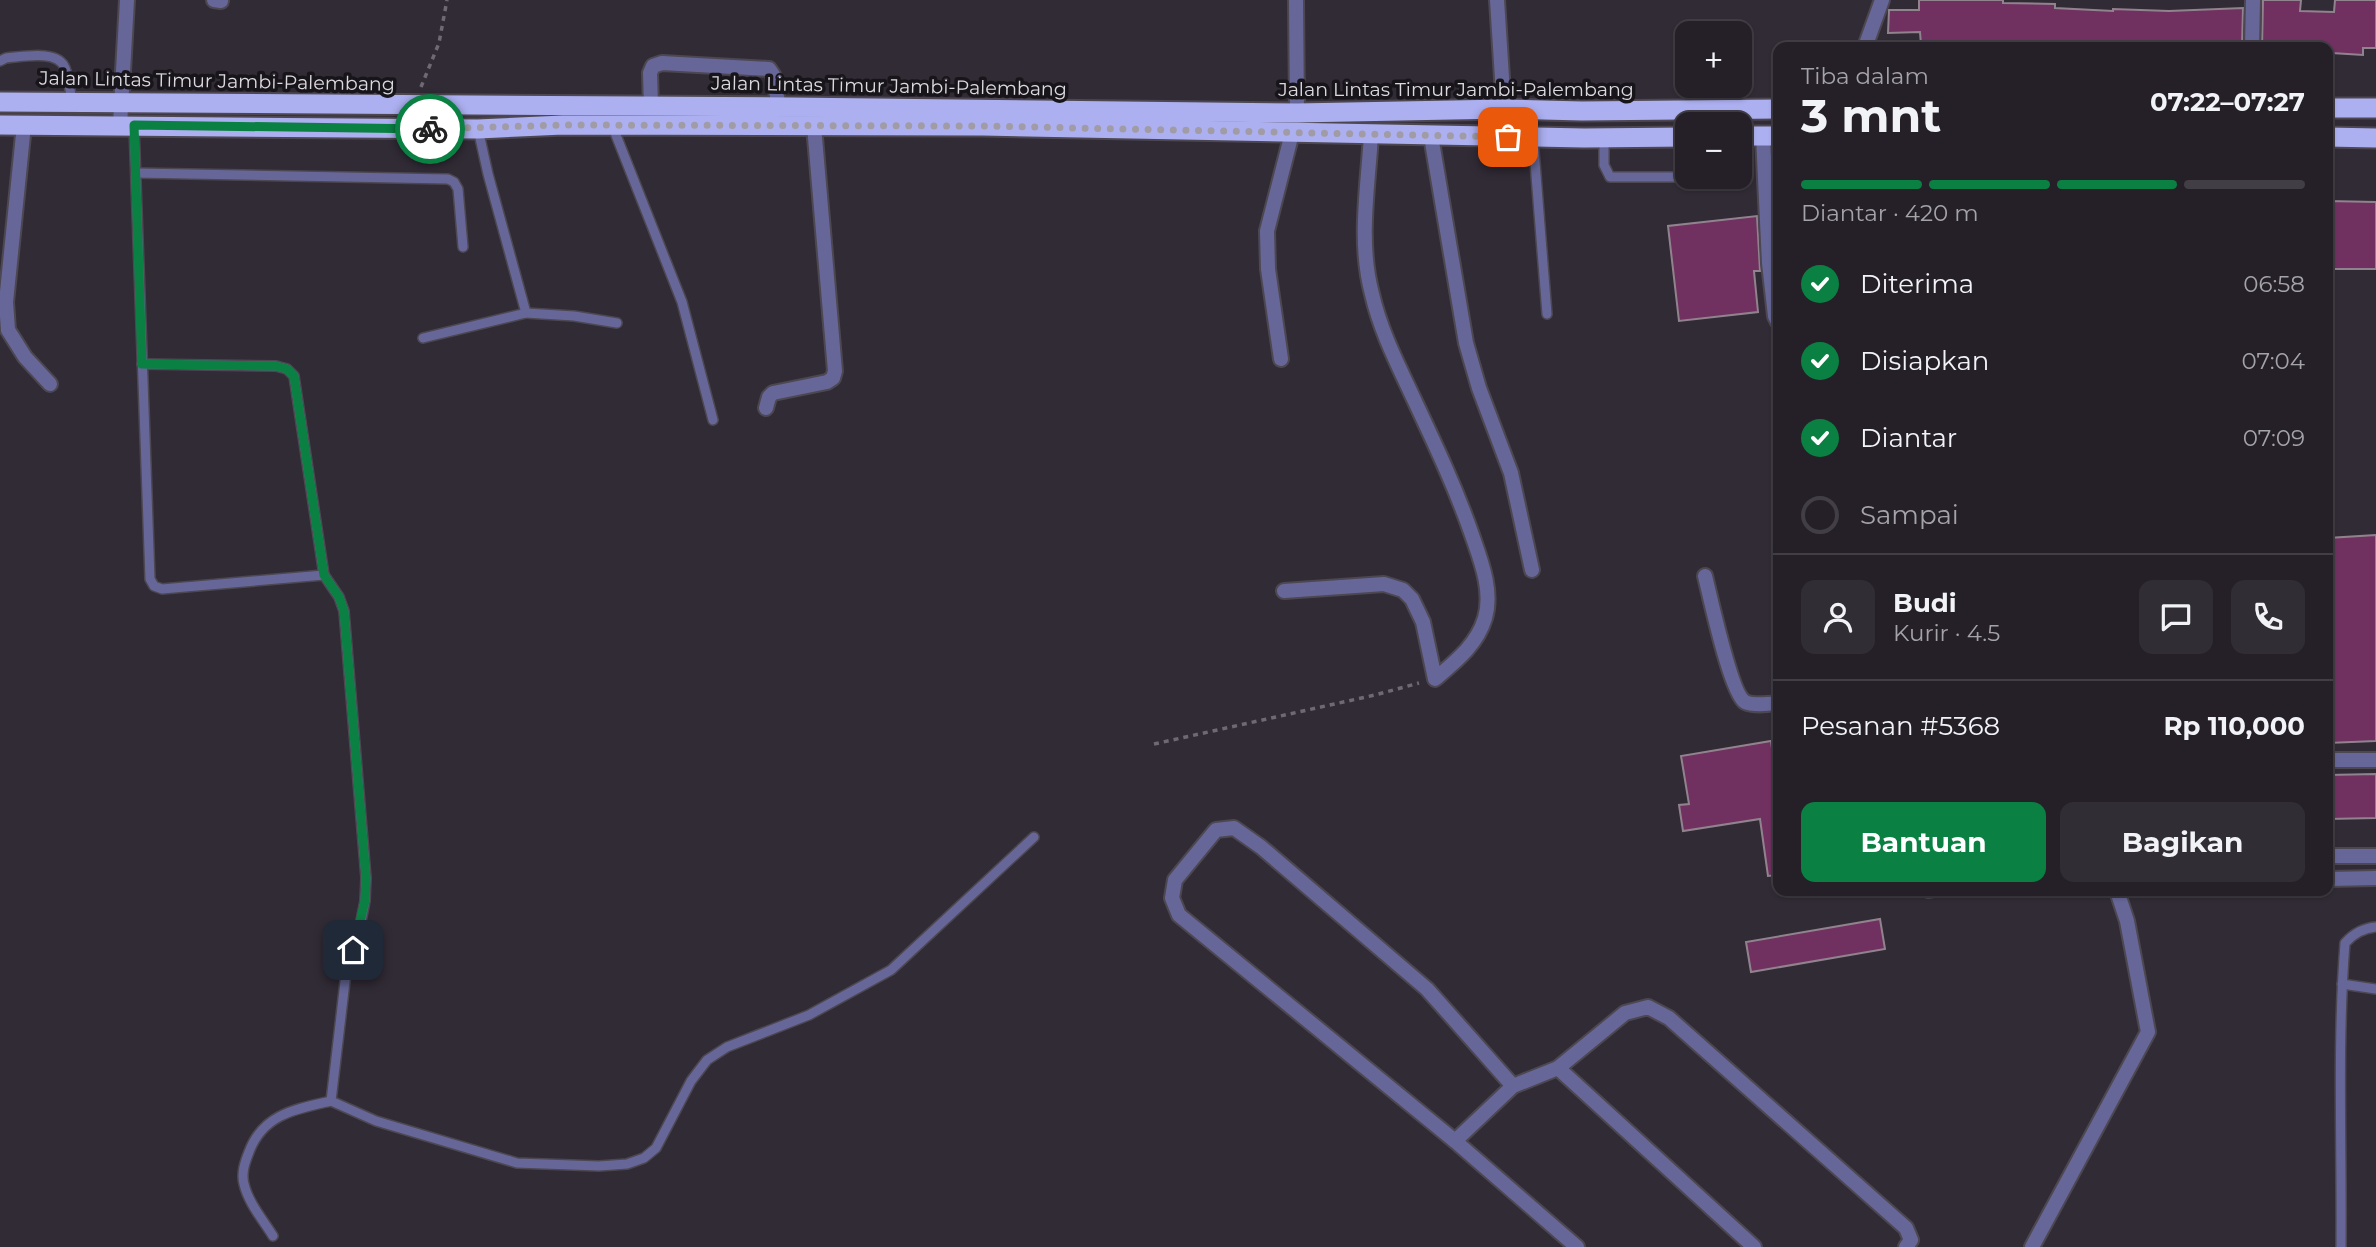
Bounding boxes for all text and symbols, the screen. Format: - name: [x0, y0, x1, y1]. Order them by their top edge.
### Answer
- map controls: [1675, 21, 1752, 189]
- button: +: [1675, 21, 1752, 98]
- text: Tiba dalam: [1801, 62, 1929, 90]
- street label: Jalan Lintas Timur Jambi-Palembang: [38, 66, 395, 96]
- street label: Jalan Lintas Timur Jambi-Palembang: [710, 71, 1067, 101]
- street label: Jalan Lintas Timur Jambi-Palembang: [1277, 78, 1634, 101]
- text: 07:22–07:27: [2150, 86, 2305, 118]
- text: 3 mnt: [1801, 87, 1941, 144]
- courier: [395, 94, 465, 164]
- pin: [1478, 107, 1538, 167]
- icon: bike: [411, 110, 449, 148]
- button: −: [1675, 112, 1752, 189]
- icon: bag: [1489, 118, 1527, 156]
- text: Diantar · 420 m: [1801, 199, 1979, 227]
- icon: check: [1801, 265, 1839, 303]
- text: Diterima: [1860, 268, 1974, 300]
- text: 06:58: [2243, 270, 2305, 298]
- icon: check: [1801, 342, 1839, 380]
- text: Disiapkan: [1860, 345, 1989, 377]
- text: 07:04: [2242, 347, 2305, 375]
- icon: check: [1801, 419, 1839, 457]
- text: Diantar: [1860, 422, 1957, 454]
- text: 07:09: [2243, 424, 2305, 452]
- text: Sampai: [1860, 499, 1959, 531]
- button: person: [1801, 580, 1875, 654]
- button: chat: [2139, 580, 2213, 654]
- button: phone: [2231, 580, 2305, 654]
- text: Budi: [1893, 587, 1957, 619]
- text: Kurir · 4.5: [1893, 619, 2000, 647]
- text: Pesanan #5368: [1801, 710, 2000, 742]
- text: Rp 110,000: [2163, 710, 2305, 742]
- button: Bantuan: [1801, 802, 2046, 882]
- button: Bagikan: [2060, 802, 2305, 882]
- pin: [323, 920, 383, 980]
- icon: home: [334, 931, 372, 969]

